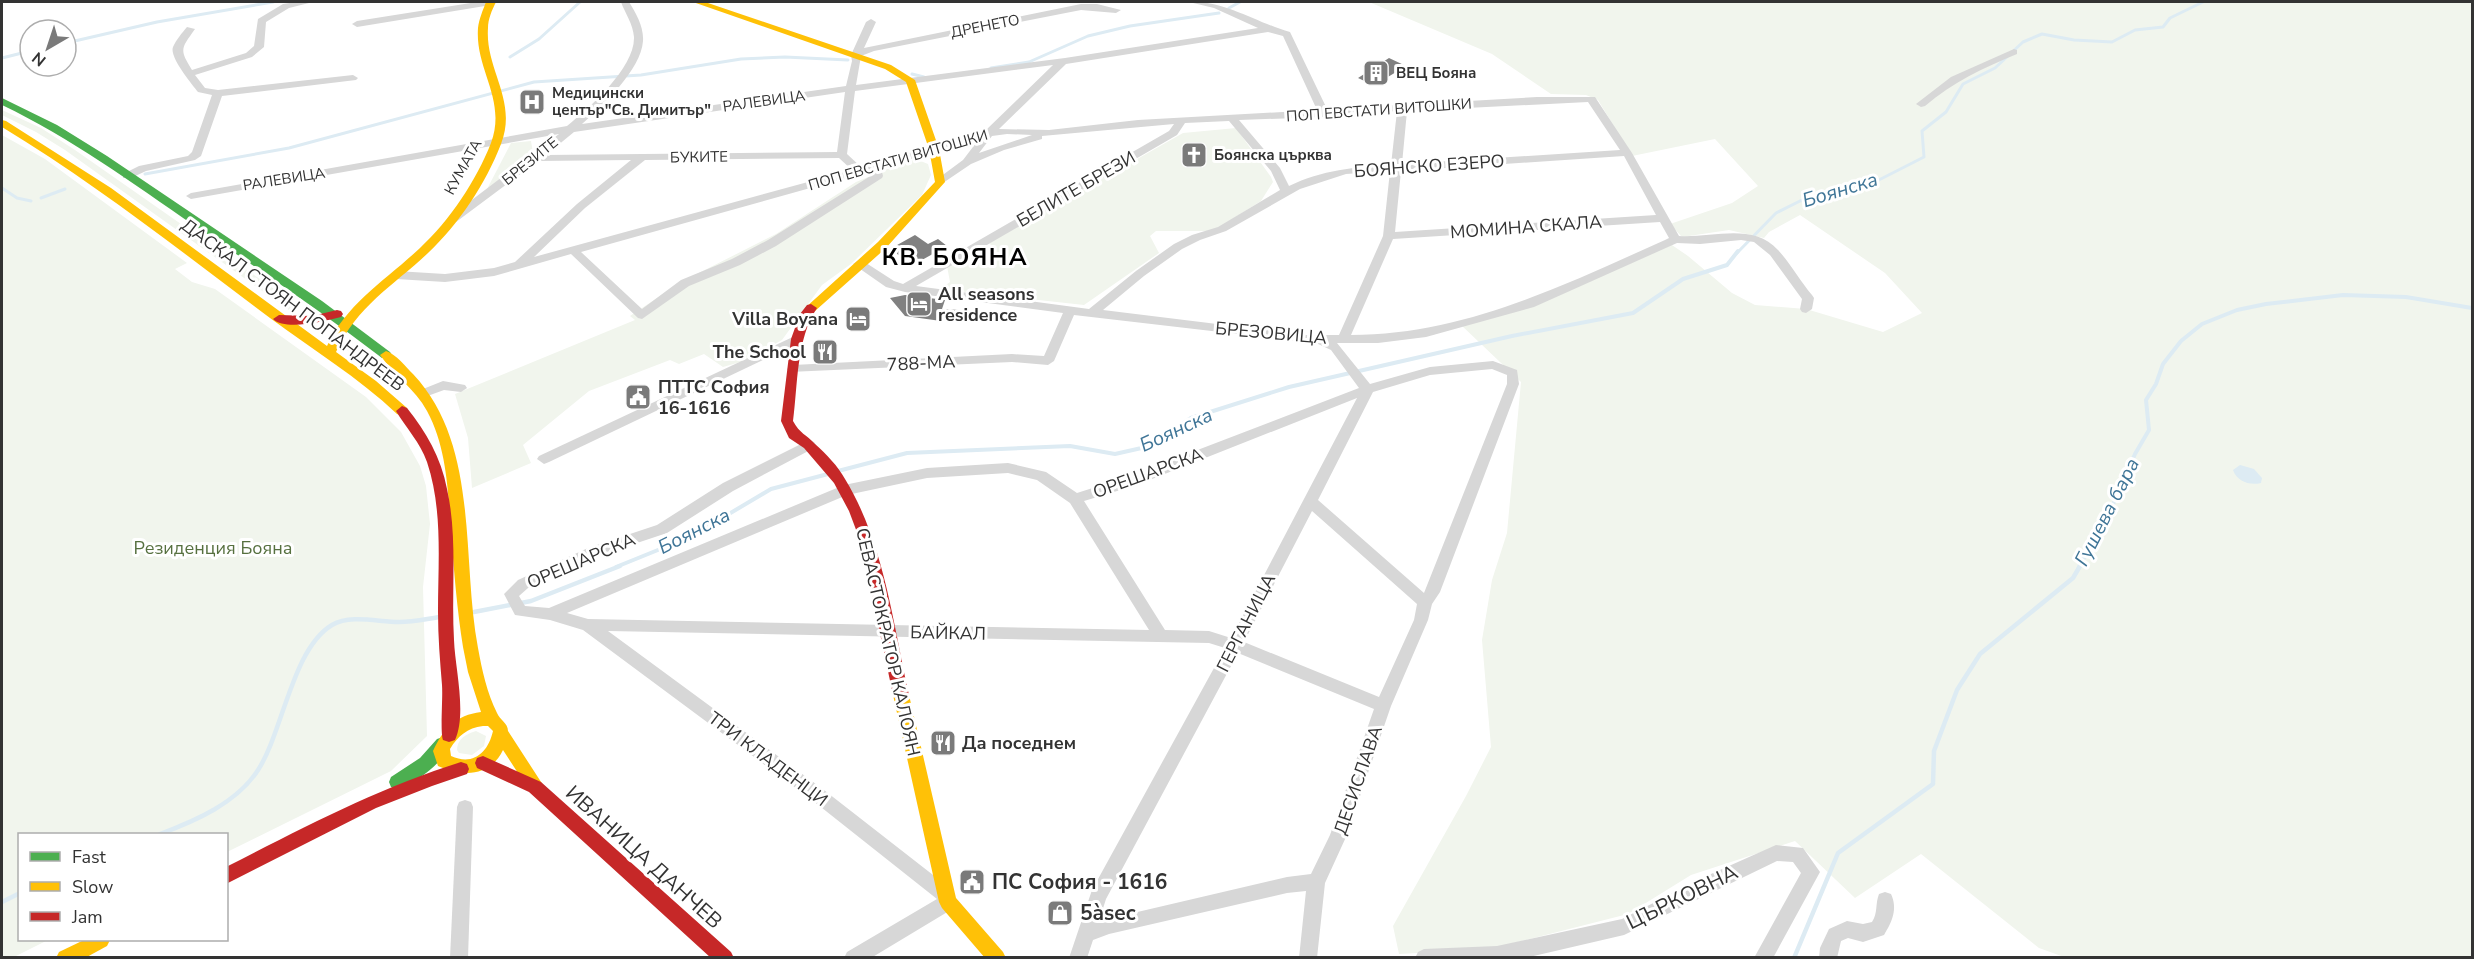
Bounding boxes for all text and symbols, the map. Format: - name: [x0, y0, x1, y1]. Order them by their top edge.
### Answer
- street label: ДРЕНЕТО: [949, 10, 1021, 42]
- north arrow: [18, 18, 78, 78]
- text: N: [28, 47, 51, 71]
- building icon: ВЕЦ Бояна: [1361, 58, 1391, 88]
- place label: ВЕЦ Бояна: [1396, 63, 1476, 83]
- place label: Медицински център"Св. Димитър": [552, 83, 711, 120]
- street label: РАЛЕВИЦА: [721, 85, 807, 117]
- hospital icon: Медицински център"Св. Димитър": [517, 87, 547, 117]
- street label: ПОП ЕВСТАТИ ВИТОШКИ: [1286, 94, 1472, 126]
- street label: ПОП ЕВСТАТИ ВИТОШКИ: [806, 125, 990, 195]
- street label: БРЕЗИТЕ: [498, 132, 562, 190]
- street label: КУМАТА: [440, 136, 486, 198]
- church icon: Боянска църква: [1179, 140, 1209, 170]
- street label: БЕЛИТЕ БРЕЗИ: [1012, 145, 1140, 233]
- place label: Боянска църква: [1214, 145, 1332, 165]
- street label: БУКИТЕ: [670, 146, 728, 168]
- street label: БОЯНСКО ЕЗЕРО: [1353, 149, 1505, 183]
- street label: РАЛЕВИЦА: [241, 163, 327, 195]
- water label: Боянска: [1799, 166, 1881, 214]
- street label: МОМИНА СКАЛА: [1449, 210, 1603, 244]
- street label: ДАСКАЛ СТОЯН ПОПАНДРЕЕВ: [176, 213, 410, 397]
- district label: КВ. БОЯНА: [882, 241, 1028, 273]
- place label: All seasons residence: [938, 282, 1035, 327]
- hotel icon: All seasons residence: [904, 289, 934, 319]
- hotel icon: Villa Boyana: [843, 304, 873, 334]
- place label: Villa Boyana: [731, 307, 838, 331]
- street label: БРЕЗОВИЦА: [1214, 316, 1328, 350]
- restaurant icon: The School: [810, 337, 840, 367]
- place label: The School: [713, 340, 806, 364]
- street label: 788-МА: [886, 349, 956, 377]
- place label: ПТТС София 16-1616: [658, 375, 770, 420]
- public building icon: ПТТС София 16-1616: [623, 382, 653, 412]
- water label: Боянска: [1135, 401, 1217, 459]
- street label: ОРЕШАРСКА: [1090, 442, 1206, 504]
- water label: Гушева бара: [2068, 453, 2146, 571]
- water label: Боянска: [653, 501, 735, 561]
- street label: СЕВАСТОКРАТОР КАЛОЯН: [850, 526, 926, 758]
- street label: ОРЕШАРСКА: [523, 527, 639, 595]
- park label: Резиденция Бояна: [134, 536, 292, 560]
- street label: ГЕРГАНИЦА: [1211, 570, 1281, 676]
- street label: БАЙКАЛ: [910, 620, 986, 646]
- street label: ТРИ КЛАДЕНЦИ: [703, 706, 833, 812]
- street label: ДЕСИСЛАВА: [1328, 722, 1388, 838]
- restaurant icon: Да поседнем: [928, 728, 958, 758]
- place label: Да поседнем: [962, 731, 1076, 755]
- street label: ИВАНИЦА ДАНЧЕВ: [560, 779, 728, 935]
- legend: [18, 833, 228, 941]
- text: Fast: [72, 845, 107, 869]
- street label: ЦЪРКОВНА: [1622, 858, 1742, 936]
- public building icon: ПС София - 1616: [957, 867, 987, 897]
- place label: ПС София - 1616: [992, 868, 1167, 896]
- text: Slow: [72, 875, 113, 899]
- shop icon: 5àsec: [1045, 898, 1075, 928]
- place label: 5àsec: [1080, 899, 1136, 927]
- text: Jam: [71, 905, 103, 929]

